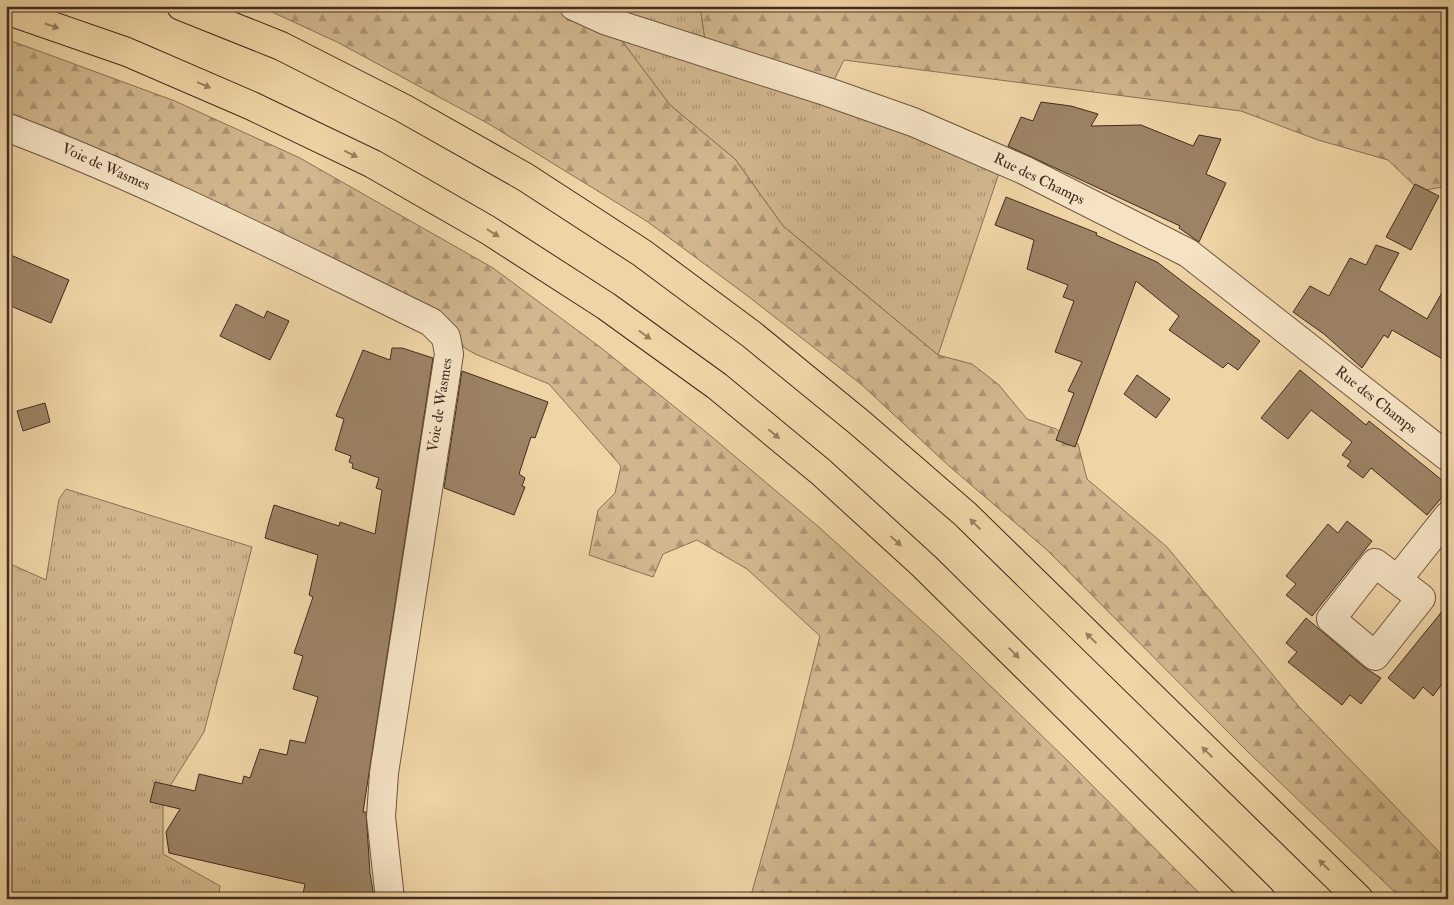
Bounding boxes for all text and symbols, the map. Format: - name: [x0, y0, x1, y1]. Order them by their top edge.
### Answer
- one-way arrow: [45, 23, 60, 30]
- one-way arrow: [197, 82, 211, 90]
- street label: Voie de Wasmes: [59, 139, 153, 195]
- street label: Rue des Champs: [990, 149, 1088, 210]
- one-way arrow: [344, 150, 358, 158]
- one-way arrow: [486, 228, 499, 238]
- one-way arrow: [639, 330, 652, 340]
- street label: Voie de Wasmes: [423, 357, 457, 453]
- street label: Rue des Champs: [1331, 362, 1421, 439]
- one-way arrow: [767, 428, 780, 439]
- one-way arrow: [969, 519, 981, 531]
- one-way arrow: [890, 535, 902, 547]
- one-way arrow: [1086, 632, 1098, 644]
- one-way arrow: [1007, 647, 1019, 659]
- one-way arrow: [1202, 746, 1214, 758]
- one-way arrow: [1318, 859, 1330, 871]

